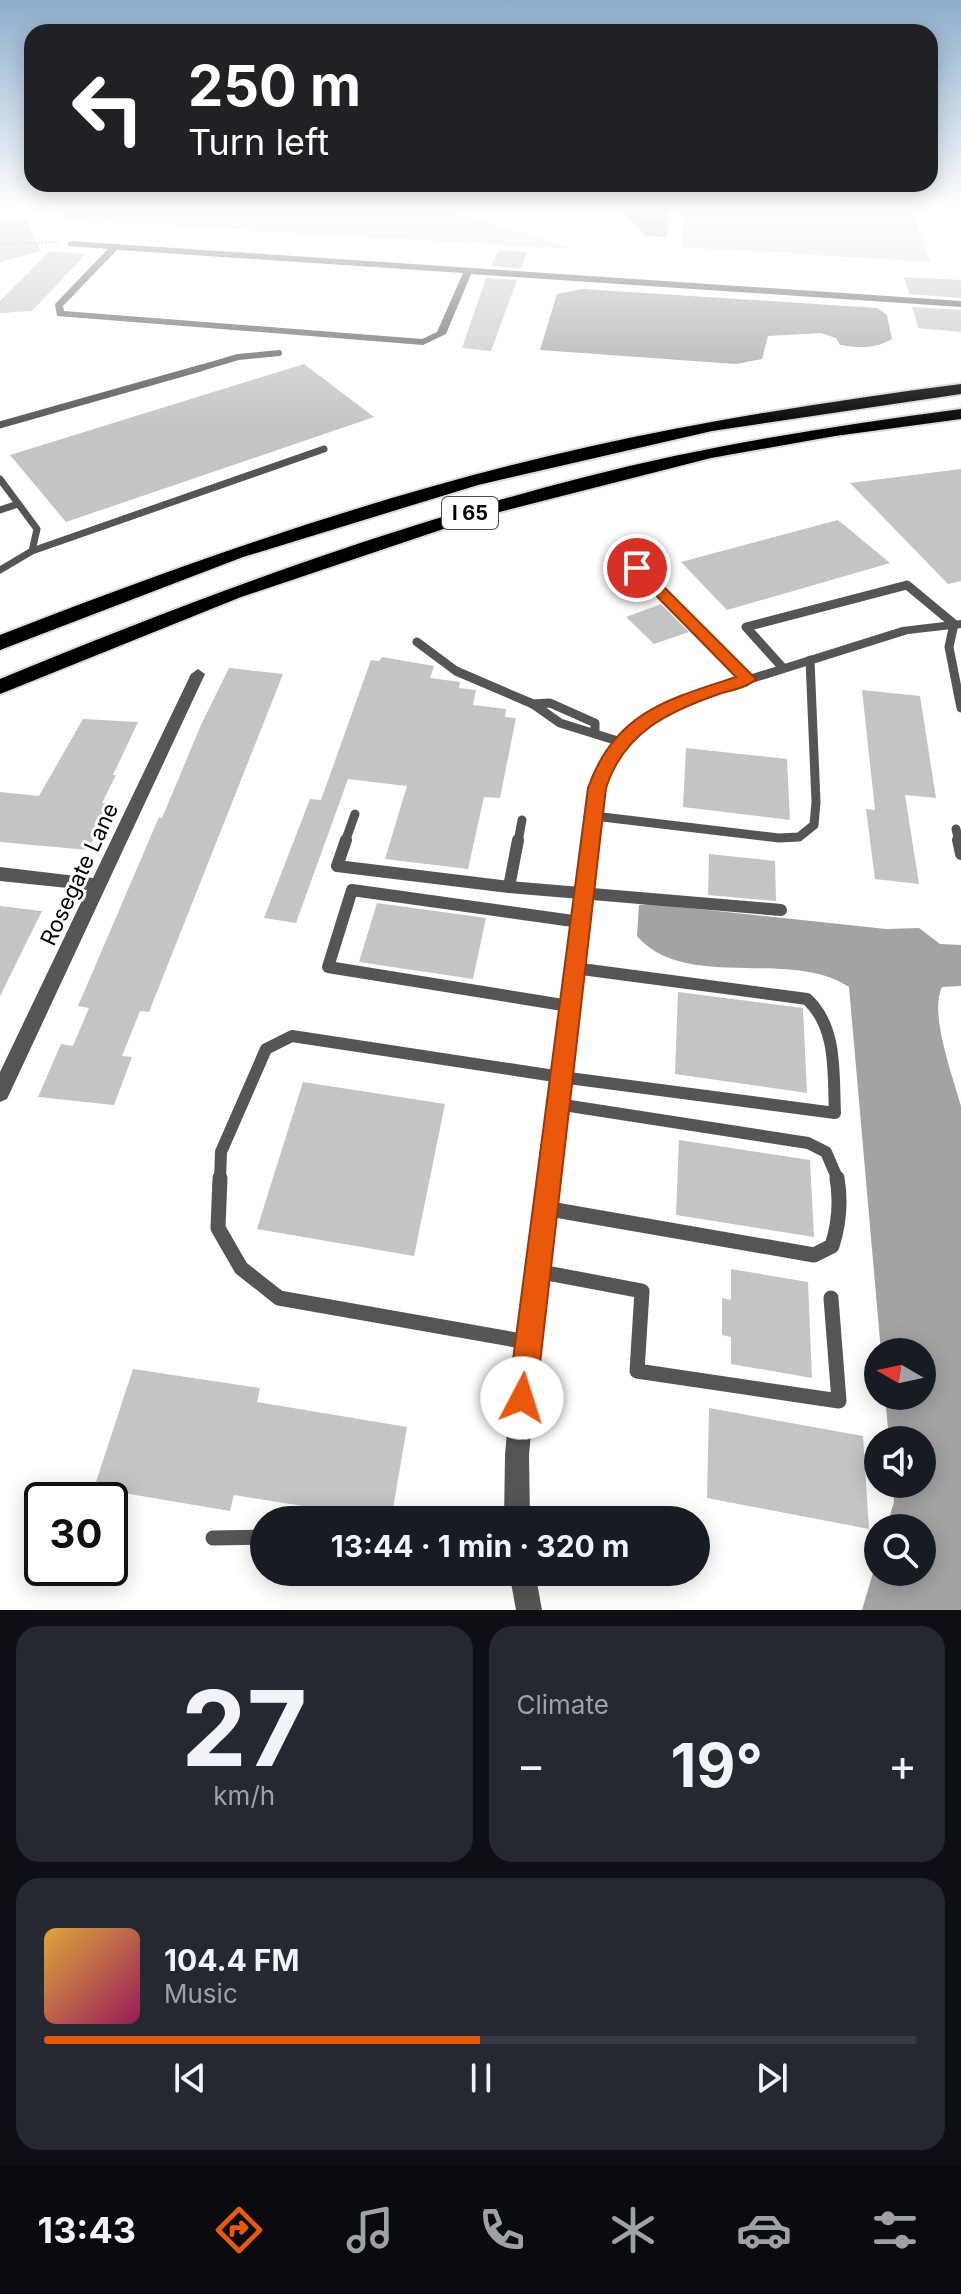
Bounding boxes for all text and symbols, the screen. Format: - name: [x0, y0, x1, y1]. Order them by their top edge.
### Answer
- text: 250 m: [188, 52, 361, 120]
- icon: left: [56, 56, 160, 160]
- text: Turn left: [188, 120, 329, 164]
- road number: I 65: [442, 497, 498, 529]
- pin: [603, 534, 671, 602]
- icon: arrive: [615, 546, 659, 590]
- street label: Rosegate Lane: [35, 799, 123, 949]
- north arrow: [864, 1338, 936, 1410]
- map controls: [864, 1338, 936, 1586]
- position arrow: [480, 1356, 564, 1440]
- button: sound: [864, 1426, 936, 1498]
- speed limit sign: 30: [24, 1482, 128, 1586]
- button: search: [864, 1514, 936, 1586]
- text: 13:44 · 1 min · 320 m: [331, 1528, 629, 1564]
- text: 27: [181, 1665, 307, 1791]
- text: Climate: [517, 1689, 609, 1720]
- text: 19°: [671, 1729, 763, 1801]
- text: −: [517, 1738, 546, 1792]
- text: +: [888, 1738, 917, 1792]
- text: km/h: [213, 1780, 275, 1811]
- text: 104.4 FM: [164, 1942, 299, 1978]
- text: Music: [164, 1978, 238, 2009]
- icon: previous: [168, 2056, 212, 2100]
- icon: pause: [459, 2056, 503, 2100]
- icon: next: [750, 2056, 794, 2100]
- icon: directions: [211, 2202, 267, 2258]
- icon: music: [342, 2202, 398, 2258]
- icon: phone: [474, 2202, 530, 2258]
- icon: climate: [605, 2202, 661, 2258]
- icon: car: [736, 2202, 792, 2258]
- icon: filters: [867, 2202, 923, 2258]
- text: 13:43: [38, 2208, 136, 2252]

